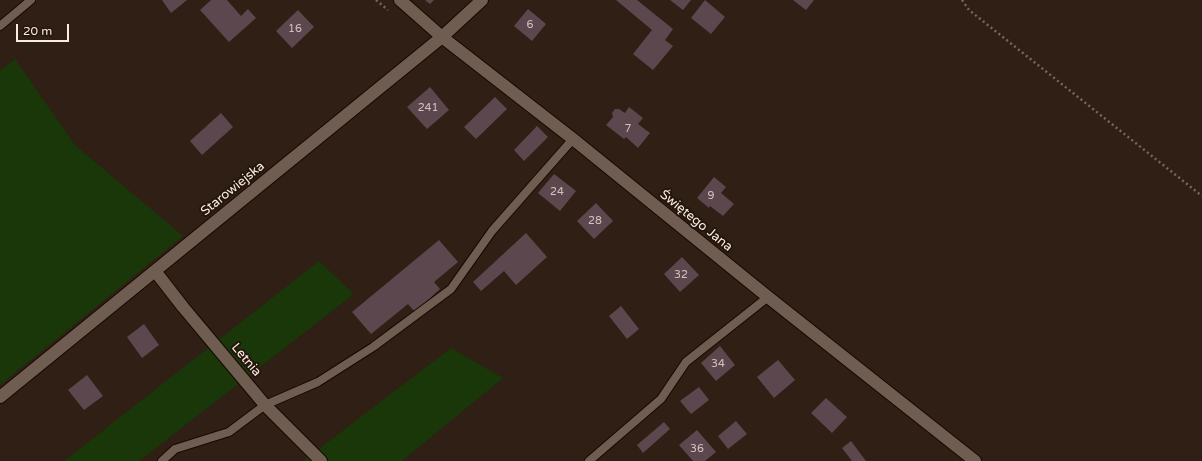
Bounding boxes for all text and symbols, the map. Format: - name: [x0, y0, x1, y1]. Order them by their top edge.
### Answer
- scale bar: [18, 16, 71, 42]
- house number: 6: [527, 18, 533, 32]
- house number: 16: [288, 22, 302, 36]
- text: 20 m: [23, 24, 52, 38]
- house number: 241: [418, 101, 438, 115]
- house number: 7: [625, 122, 631, 136]
- street label: Starowiejska: [198, 159, 268, 219]
- house number: 24: [550, 185, 564, 199]
- street label: Świętego Jana: [657, 187, 735, 255]
- house number: 9: [708, 189, 714, 203]
- house number: 28: [588, 214, 602, 228]
- house number: 32: [674, 268, 688, 282]
- street label: Letnia: [228, 340, 264, 380]
- house number: 34: [711, 357, 725, 371]
- house number: 36: [690, 442, 704, 456]

